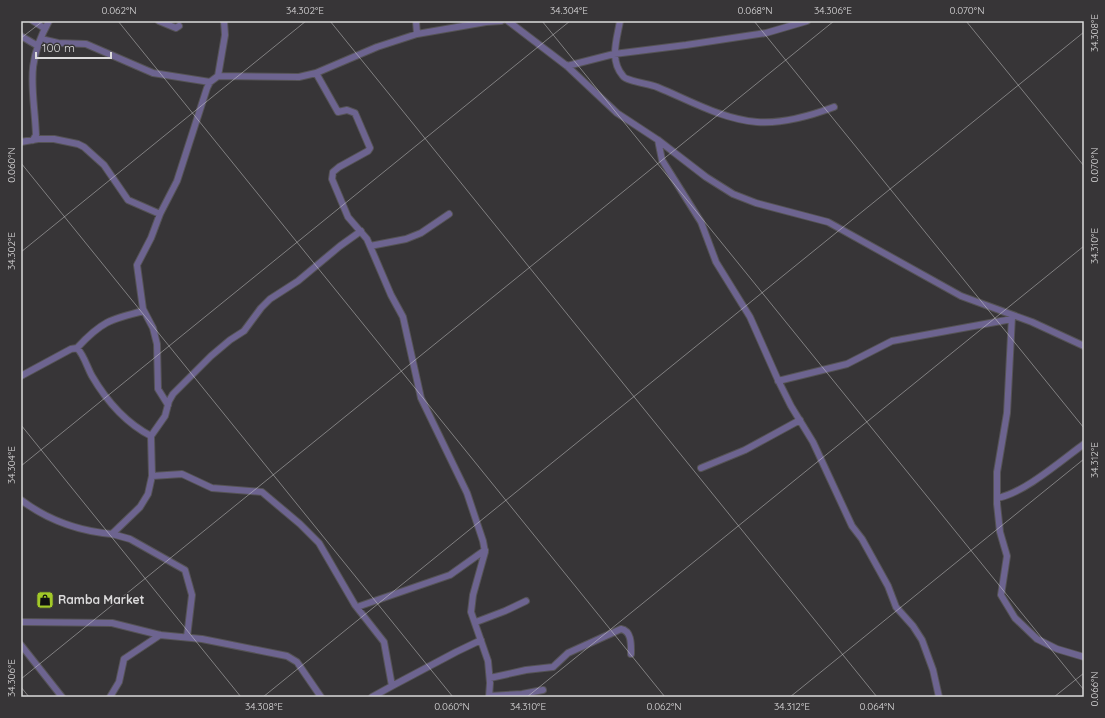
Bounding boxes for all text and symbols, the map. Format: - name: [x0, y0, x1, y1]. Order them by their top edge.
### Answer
- text: 0.062°N: [101, 4, 137, 17]
- text: 34.302°E: [286, 4, 324, 17]
- text: 34.304°E: [550, 4, 588, 17]
- text: 0.068°N: [737, 4, 773, 17]
- text: 34.306°E: [814, 4, 852, 17]
- text: 0.070°N: [950, 4, 984, 17]
- text: 34.308°E: [1088, 14, 1101, 52]
- scale bar: [36, 34, 111, 60]
- text: 100 m: [42, 40, 75, 55]
- text: 0.060°N: [5, 147, 18, 183]
- text: 0.070°N: [1088, 148, 1101, 182]
- text: 34.310°E: [1088, 228, 1101, 264]
- text: 34.302°E: [5, 232, 18, 270]
- text: 34.312°E: [1088, 442, 1101, 478]
- text: 34.304°E: [5, 446, 18, 484]
- shop icon: Ramba Market: [35, 590, 55, 610]
- place label: Ramba Market: [58, 592, 145, 607]
- text: 34.306°E: [5, 659, 18, 697]
- text: 0.066°N: [1088, 671, 1101, 707]
- text: 34.308°E: [245, 700, 283, 713]
- text: 0.060°N: [434, 700, 470, 713]
- text: 34.310°E: [510, 700, 546, 713]
- text: 0.062°N: [646, 700, 682, 713]
- text: 34.312°E: [774, 700, 810, 713]
- text: 0.064°N: [859, 700, 895, 713]

